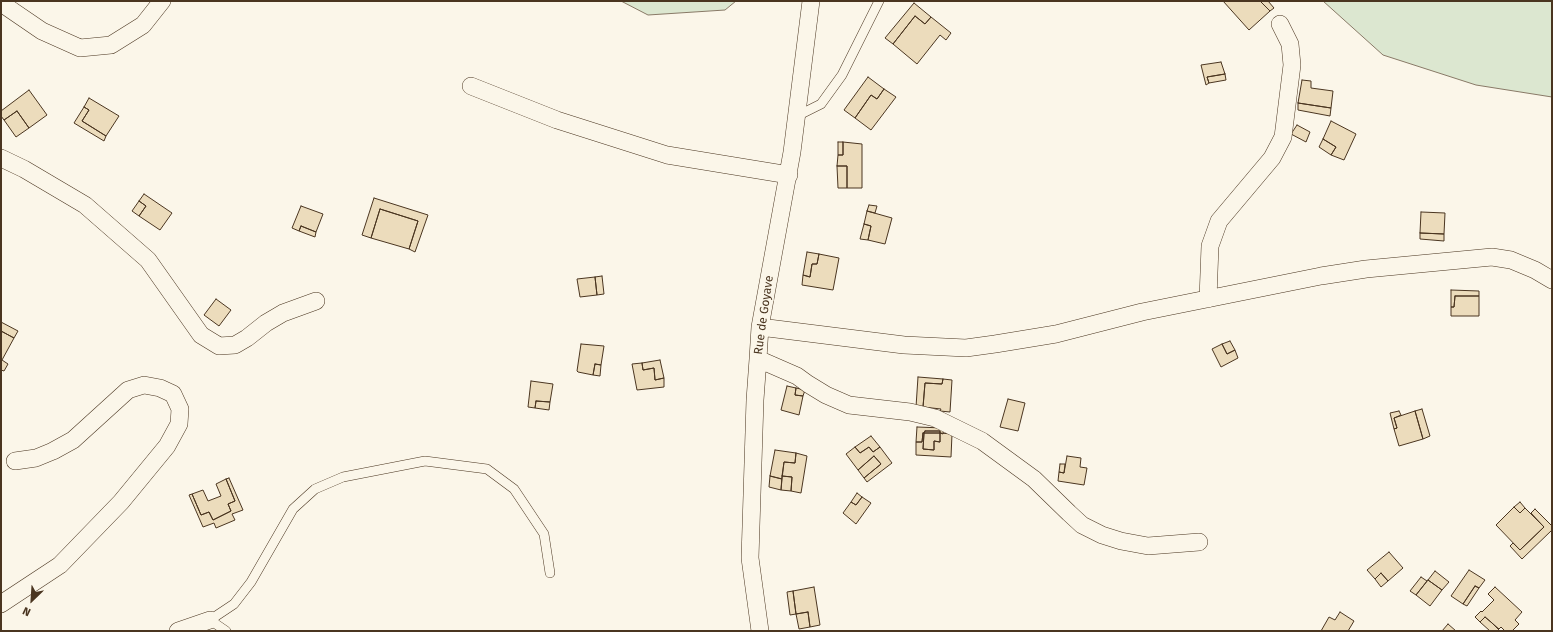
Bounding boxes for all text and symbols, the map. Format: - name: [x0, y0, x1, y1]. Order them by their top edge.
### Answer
- street label: Rue de Goyave: [751, 274, 777, 356]
- north arrow: [12, 580, 52, 620]
- text: N: [21, 604, 33, 619]

